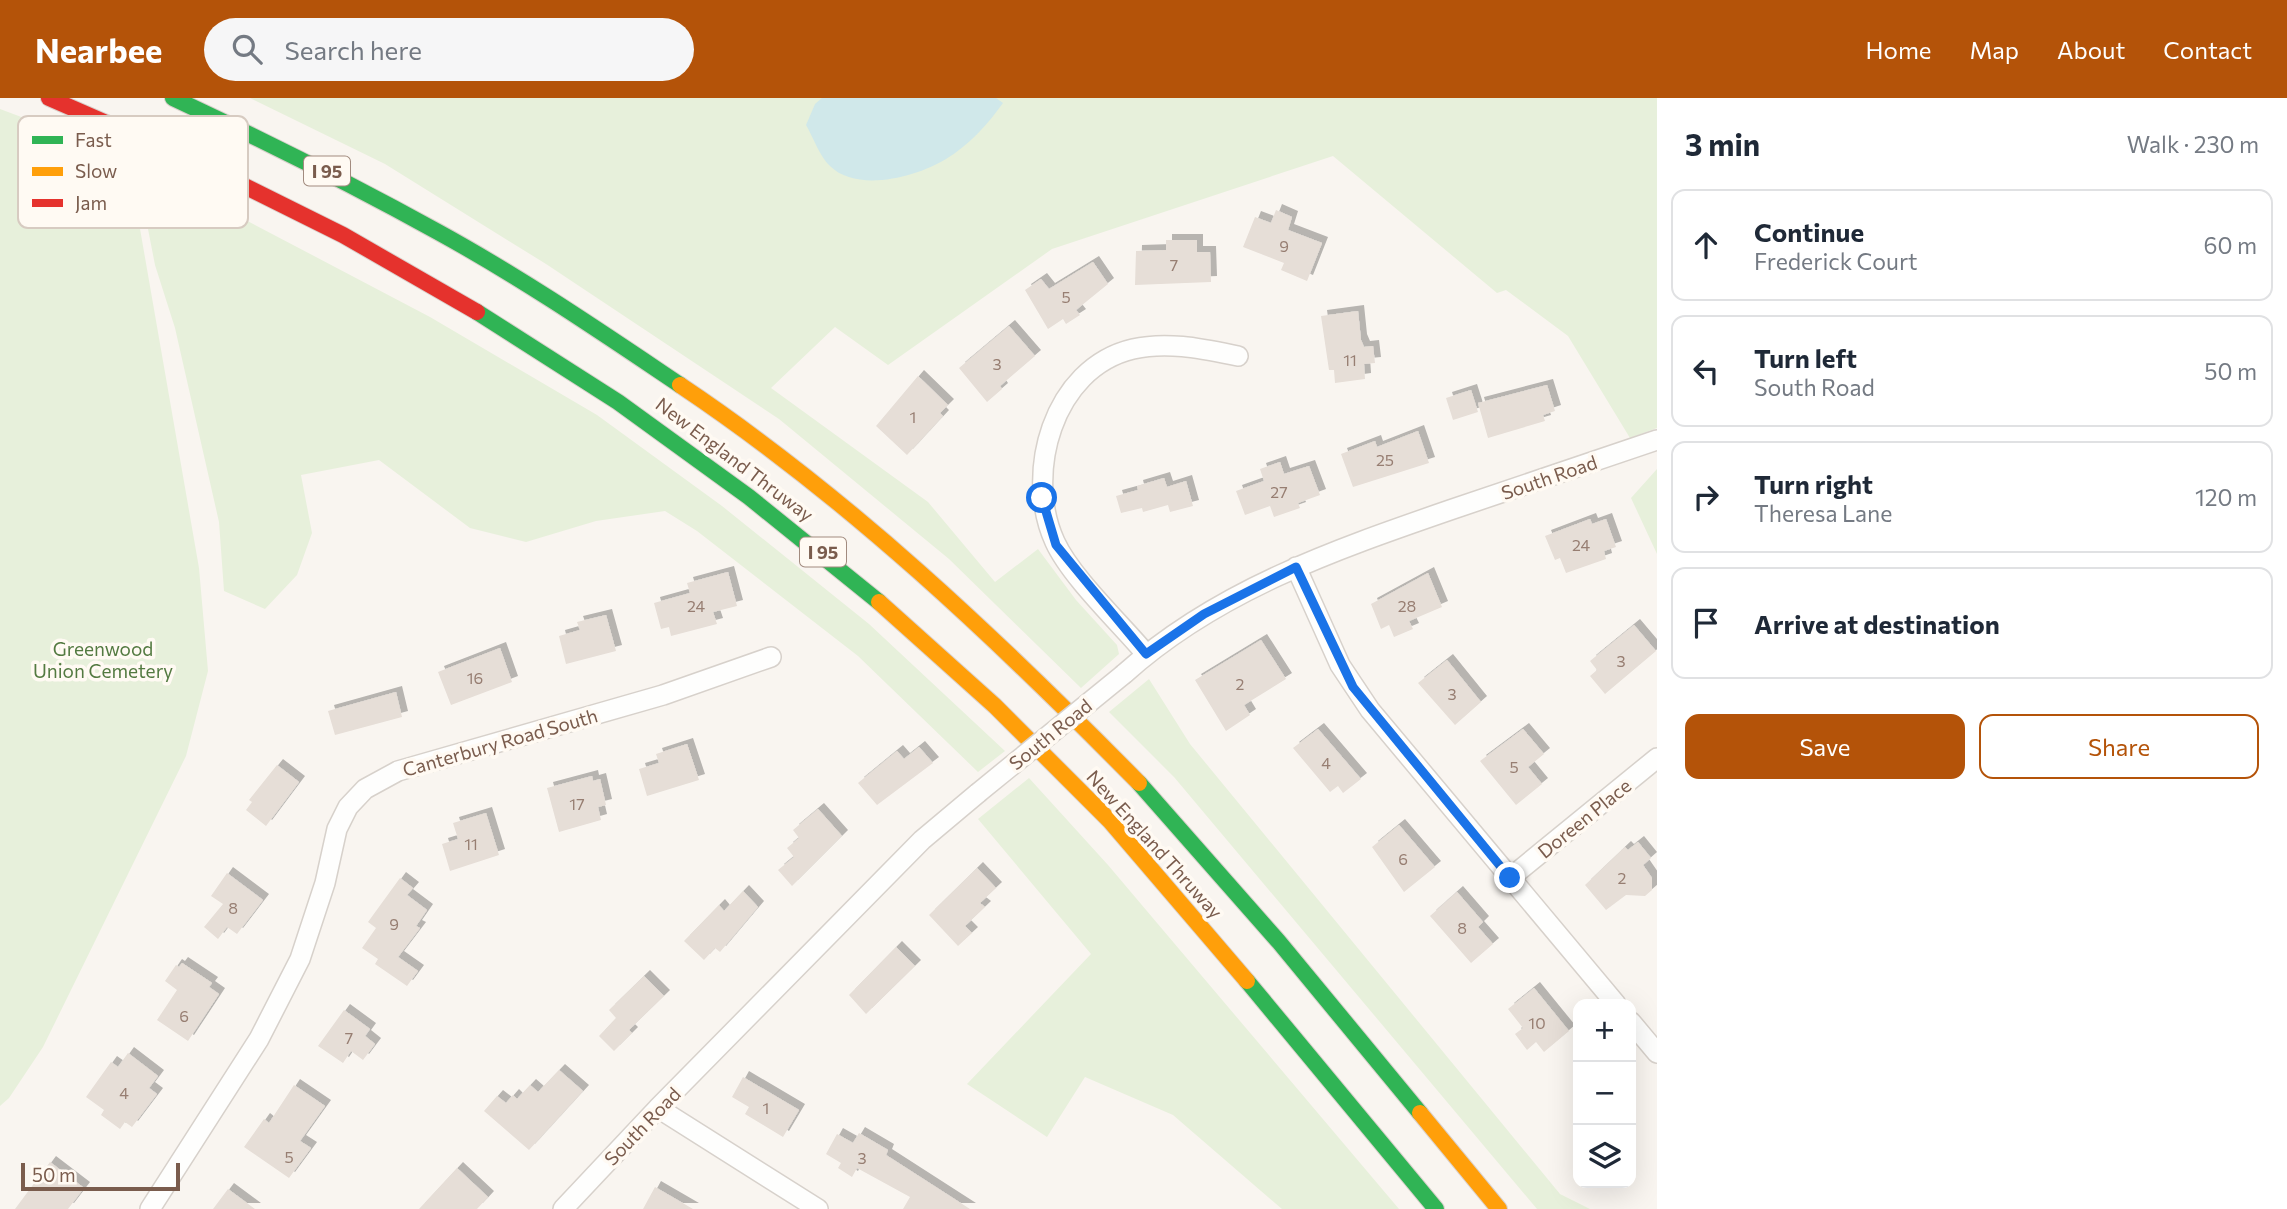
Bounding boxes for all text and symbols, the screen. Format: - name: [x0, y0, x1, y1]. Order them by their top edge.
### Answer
- search box: [204, 18, 694, 81]
- text: Nearbee: [35, 29, 162, 70]
- icon: search: [228, 30, 266, 68]
- text: Search here: [284, 34, 422, 65]
- text: Home: [1866, 35, 1932, 64]
- text: Map: [1970, 35, 2019, 64]
- text: About: [2057, 35, 2125, 64]
- text: Contact: [2163, 35, 2252, 64]
- legend: [18, 116, 248, 228]
- text: 3 min: [1685, 125, 1760, 162]
- text: Fast: [75, 128, 112, 151]
- text: Walk · 230 m: [2127, 130, 2259, 158]
- road number: I 95: [304, 156, 350, 186]
- text: Slow: [75, 159, 117, 182]
- text: Jam: [75, 191, 107, 214]
- text: Continue: [1754, 216, 1864, 247]
- icon: ahead: [1687, 226, 1725, 264]
- text: 60 m: [2204, 231, 2257, 259]
- house number: 9: [1279, 236, 1289, 255]
- text: Frederick Court: [1754, 247, 1918, 275]
- house number: 7: [1170, 255, 1178, 274]
- house number: 5: [1061, 287, 1071, 306]
- text: Turn left: [1754, 342, 1857, 373]
- house number: 11: [1343, 350, 1357, 369]
- icon: left: [1687, 352, 1725, 390]
- house number: 3: [992, 354, 1002, 373]
- text: 50 m: [2204, 357, 2257, 385]
- text: South Road: [1754, 373, 1875, 401]
- street label: New England Thruway: [652, 392, 819, 526]
- house number: 1: [910, 407, 916, 426]
- house number: 25: [1376, 450, 1394, 469]
- street label: South Road: [1498, 450, 1600, 504]
- text: Turn right: [1754, 468, 1873, 499]
- icon: right: [1687, 478, 1725, 516]
- route start: [1026, 482, 1057, 513]
- house number: 27: [1270, 482, 1288, 501]
- text: 120 m: [2195, 483, 2257, 511]
- text: Theresa Lane: [1754, 499, 1892, 527]
- house number: 24: [1572, 535, 1590, 554]
- road number: I 95: [800, 538, 846, 566]
- house number: 24: [687, 596, 705, 615]
- house number: 28: [1398, 596, 1416, 615]
- icon: arrive: [1687, 604, 1725, 642]
- text: Arrive at destination: [1754, 608, 2000, 639]
- park label: Greenwood Union Cemetery: [33, 637, 173, 682]
- house number: 3: [1616, 651, 1626, 670]
- house number: 16: [467, 668, 483, 687]
- house number: 2: [1236, 674, 1245, 693]
- house number: 3: [1447, 684, 1457, 703]
- street label: South Road: [1004, 694, 1096, 774]
- street label: Canterbury Road South: [400, 703, 600, 781]
- button: Save: [1685, 714, 1965, 779]
- button: Share: [1979, 714, 2259, 779]
- house number: 4: [1321, 753, 1331, 772]
- house number: 5: [1509, 757, 1519, 776]
- street label: New England Thruway: [1082, 765, 1228, 923]
- street label: Doreen Place: [1533, 773, 1635, 863]
- house number: 17: [569, 794, 585, 813]
- house number: 11: [464, 834, 478, 853]
- house number: 6: [1398, 849, 1408, 868]
- route end: [1494, 862, 1525, 893]
- house number: 2: [1618, 868, 1627, 887]
- house number: 8: [228, 898, 238, 917]
- house number: 9: [389, 914, 399, 933]
- house number: 8: [1457, 918, 1467, 937]
- map controls: [1573, 999, 1636, 1188]
- button: +: [1573, 999, 1636, 1062]
- house number: 6: [179, 1006, 189, 1025]
- house number: 10: [1528, 1013, 1546, 1032]
- house number: 7: [345, 1028, 353, 1047]
- button: −: [1573, 1062, 1636, 1125]
- street label: South Road: [599, 1082, 685, 1170]
- house number: 4: [119, 1083, 129, 1102]
- house number: 1: [763, 1098, 769, 1117]
- button: layers: [1573, 1125, 1636, 1188]
- house number: 5: [284, 1147, 294, 1166]
- house number: 3: [857, 1148, 867, 1167]
- scale bar: [21, 1160, 180, 1192]
- text: 50 m: [32, 1163, 76, 1186]

